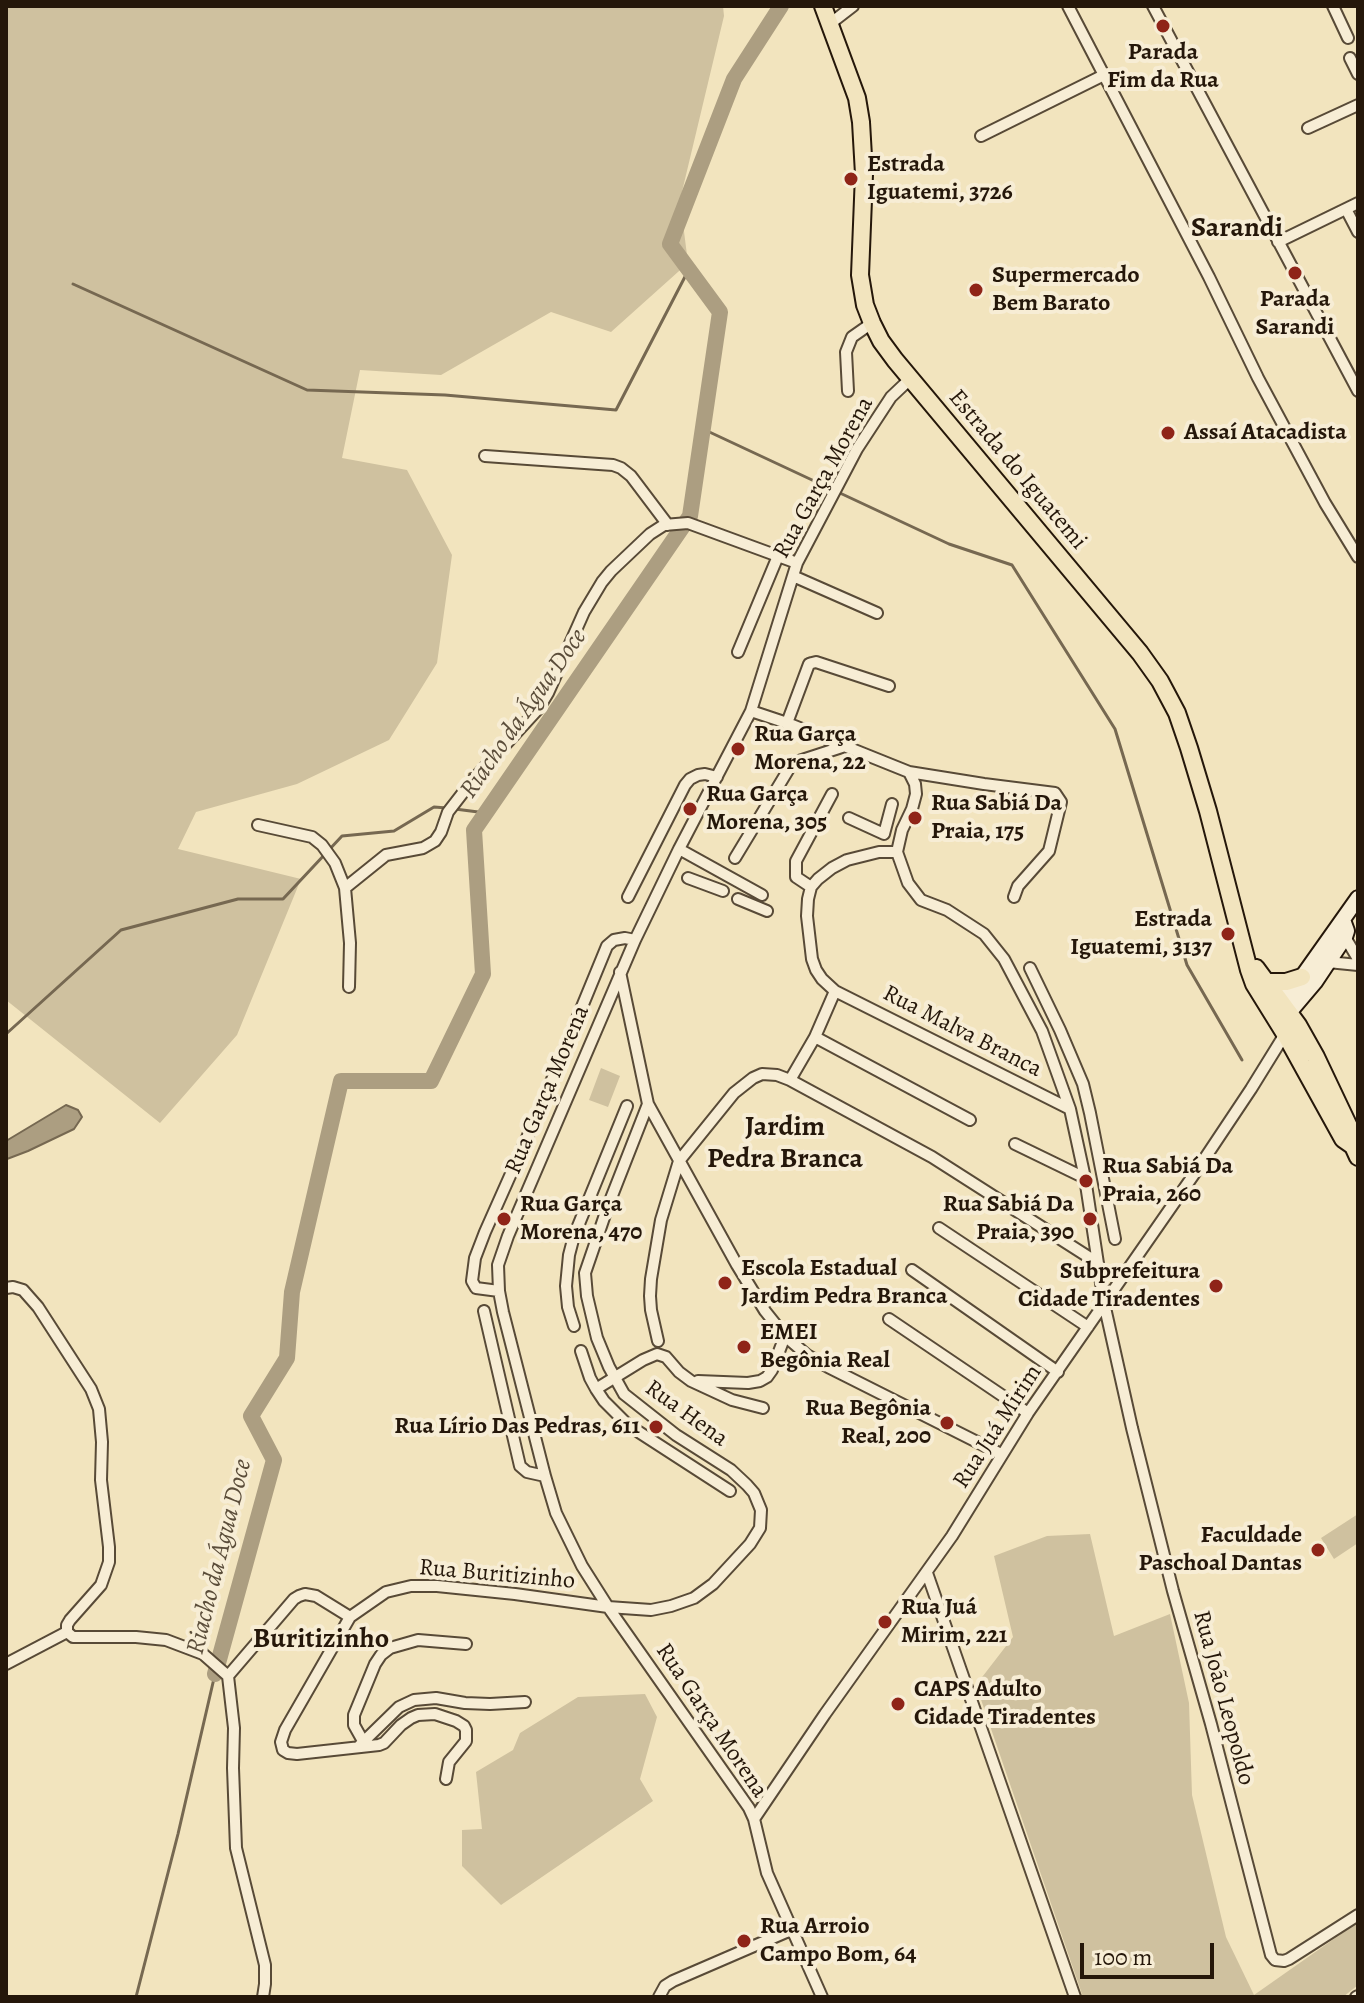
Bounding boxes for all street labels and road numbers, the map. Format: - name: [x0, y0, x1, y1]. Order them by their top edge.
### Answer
- street label: Estrada do Iguatemi: [942, 384, 1092, 556]
- street label: Rua Garça Morena: [768, 392, 880, 564]
- street label: Rua Malva Branca: [878, 980, 1046, 1084]
- street label: Rua Garça Morena: [499, 1001, 597, 1179]
- street label: Rua Juá Mirim: [947, 1360, 1049, 1494]
- street label: Rua Hena: [639, 1374, 733, 1454]
- street label: Rua Buritizinho: [418, 1554, 576, 1596]
- street label: Rua João Leopoldo: [1186, 1607, 1260, 1789]
- street label: Rua Garça Morena: [649, 1638, 773, 1804]

